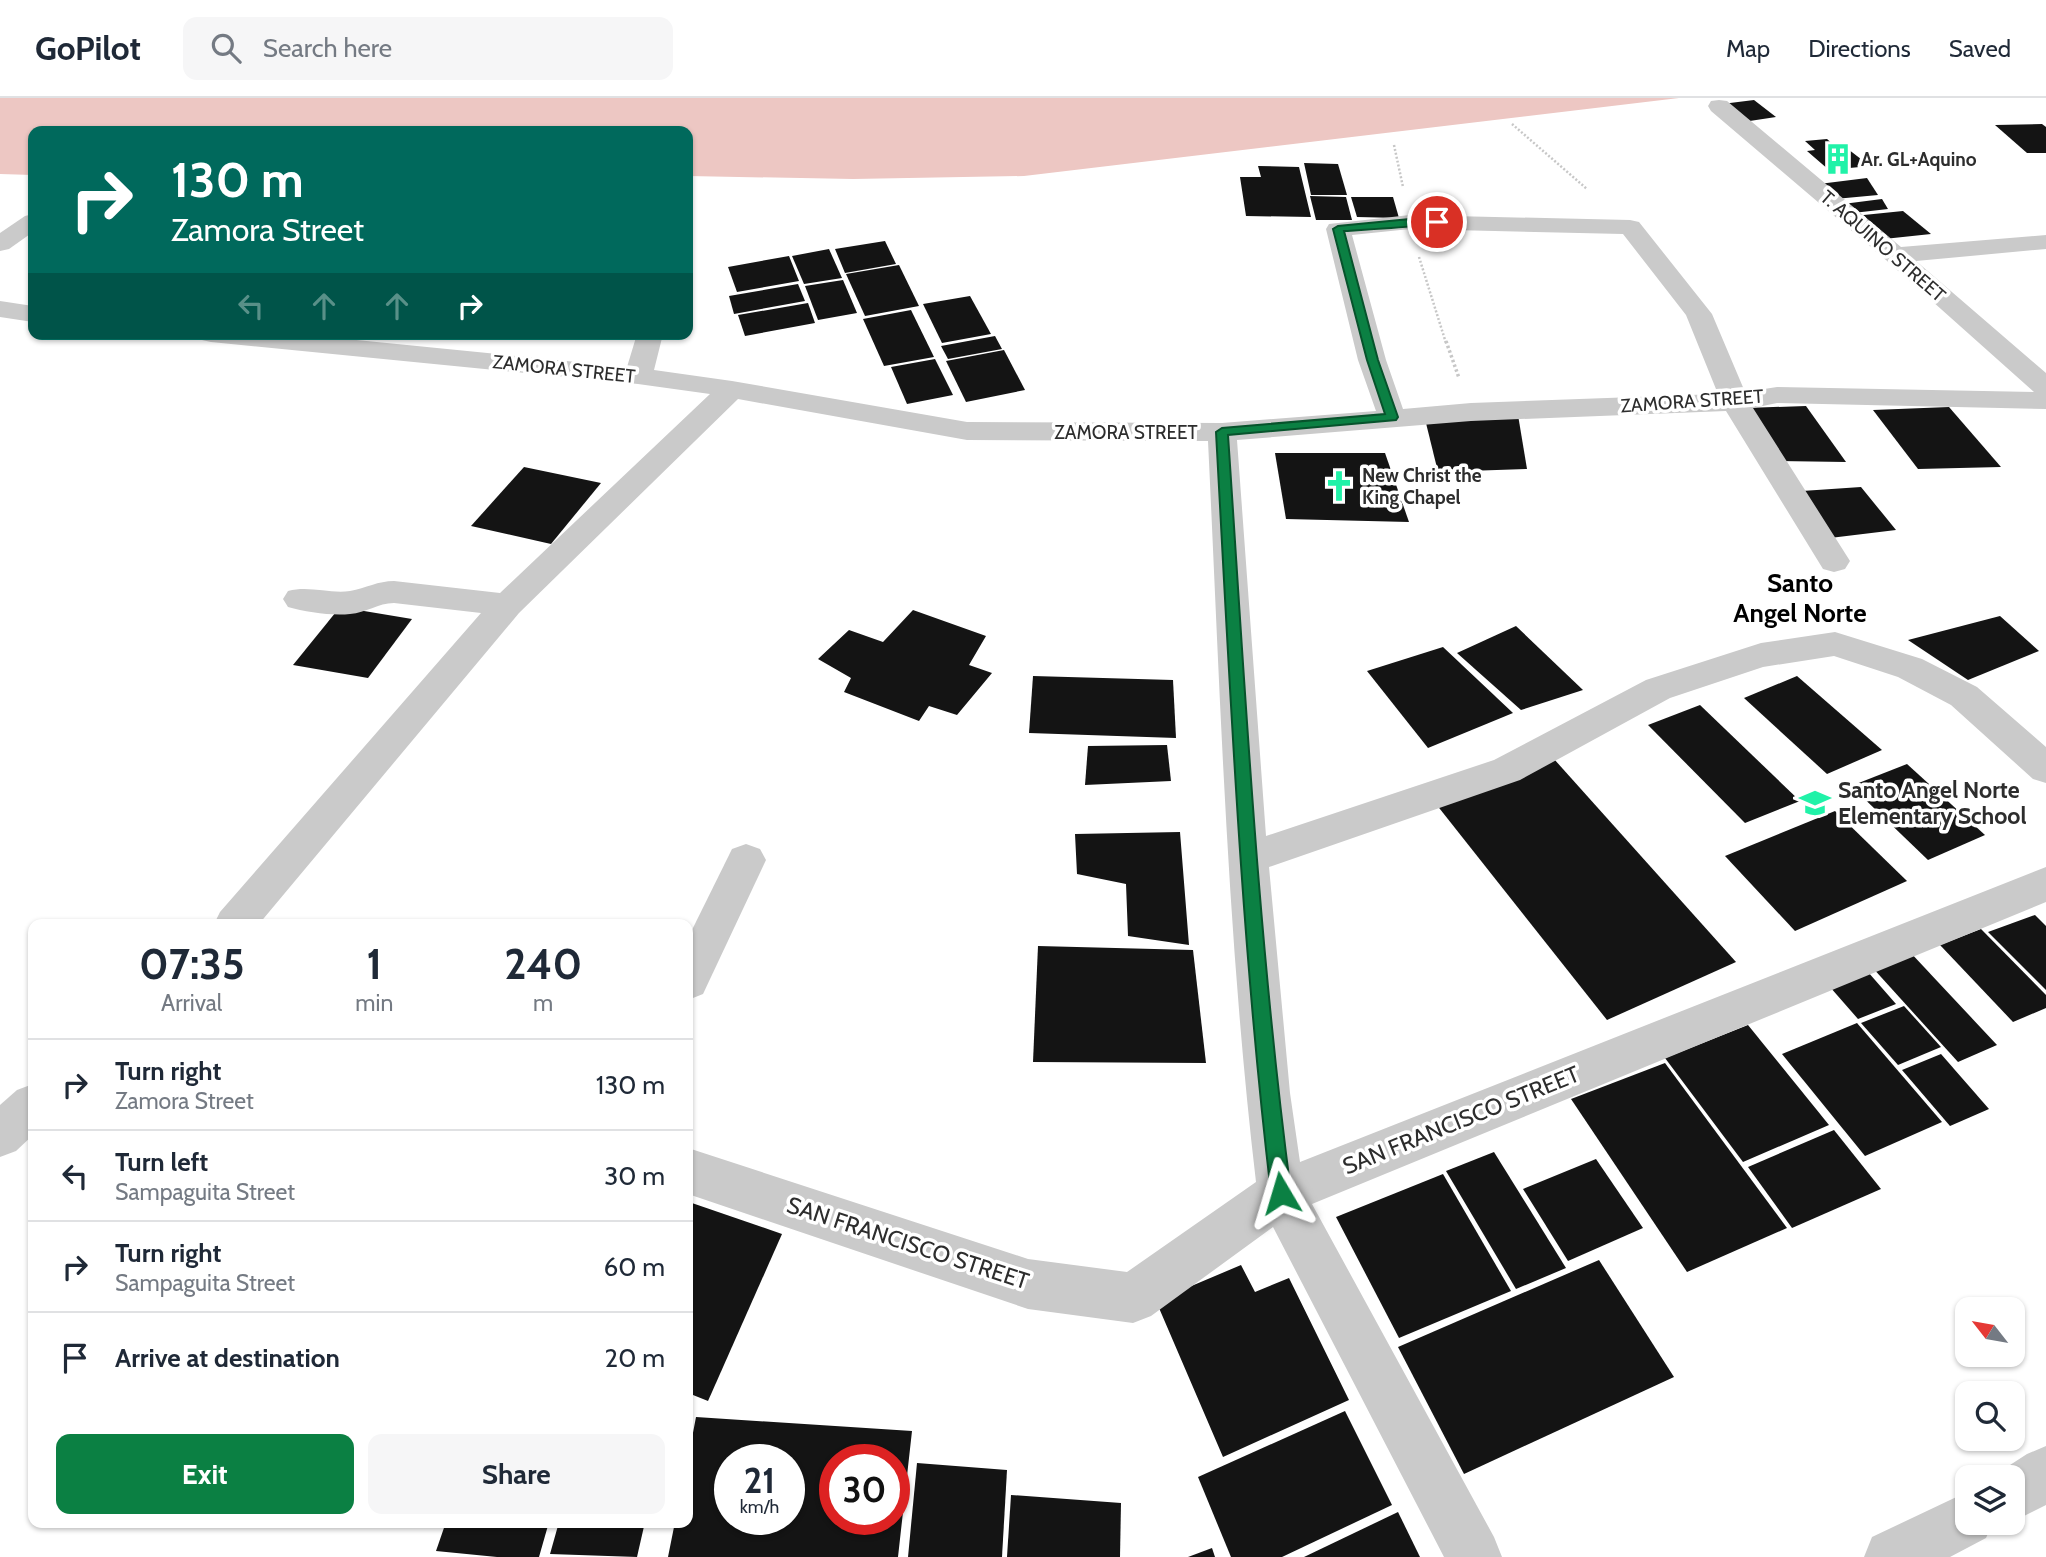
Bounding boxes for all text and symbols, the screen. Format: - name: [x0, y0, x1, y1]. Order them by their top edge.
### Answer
- search box: [183, 17, 673, 80]
- text: GoPilot: [35, 28, 141, 68]
- icon: search: [207, 29, 245, 67]
- text: Search here: [263, 32, 392, 64]
- text: Map: [1726, 34, 1770, 63]
- text: Directions: [1808, 34, 1911, 63]
- text: Saved: [1949, 34, 2011, 63]
- building icon: Ar. GL+Aquino: [1821, 142, 1855, 176]
- place label: Ar. GL+Aquino: [1861, 148, 1977, 171]
- text: 130 m: [171, 150, 304, 209]
- icon: right: [56, 154, 147, 245]
- street label: T. AQUINO STREET: [1816, 185, 1950, 307]
- pin: [1407, 192, 1467, 252]
- icon: arrive: [1418, 203, 1456, 241]
- text: Zamora Street: [171, 210, 364, 249]
- icon: left: [232, 287, 270, 325]
- icon: ahead: [305, 287, 343, 325]
- icon: ahead: [378, 287, 416, 325]
- icon: right: [451, 287, 489, 325]
- street label: ZAMORA STREET: [491, 350, 637, 388]
- street label: ZAMORA STREET: [1620, 385, 1764, 417]
- street label: ZAMORA STREET: [1054, 421, 1198, 444]
- place label: New Christ the King Chapel: [1362, 464, 1482, 509]
- church icon: New Christ the King Chapel: [1322, 469, 1356, 503]
- district label: Santo Angel Norte: [1733, 567, 1867, 629]
- place label: Santo Angel Norte Elementary School: [1838, 776, 2026, 830]
- school or university icon: Santo Angel Norte Elementary School: [1798, 786, 1832, 820]
- text: 07:35: [139, 938, 244, 990]
- text: 1: [367, 938, 382, 990]
- text: 240: [504, 938, 582, 990]
- text: Arrival: [161, 989, 222, 1017]
- text: min: [355, 989, 393, 1017]
- text: m: [533, 989, 553, 1017]
- text: Turn right: [115, 1055, 221, 1087]
- street label: SAN FRANCISCO STREET: [1339, 1060, 1583, 1180]
- icon: right: [56, 1066, 94, 1104]
- text: 130 m: [596, 1069, 665, 1101]
- text: Zamora Street: [115, 1087, 254, 1115]
- text: Turn left: [115, 1146, 208, 1178]
- position arrow: [1244, 1156, 1318, 1230]
- icon: left: [56, 1157, 94, 1195]
- text: 30 m: [604, 1160, 665, 1192]
- text: Sampaguita Street: [115, 1178, 295, 1206]
- street label: SAN FRANCISCO STREET: [783, 1191, 1033, 1295]
- text: Turn right: [115, 1237, 221, 1269]
- icon: right: [56, 1248, 94, 1286]
- text: 60 m: [603, 1251, 665, 1283]
- text: Sampaguita Street: [115, 1269, 295, 1297]
- north arrow: [1955, 1297, 2025, 1367]
- map controls: [1955, 1297, 2025, 1535]
- icon: arrive: [56, 1339, 94, 1377]
- text: Arrive at destination: [115, 1342, 340, 1374]
- text: 20 m: [605, 1342, 665, 1374]
- button: search: [1955, 1381, 2025, 1451]
- button: Exit: [56, 1434, 354, 1514]
- button: Share: [368, 1434, 665, 1514]
- speed limit sign: 30: [819, 1444, 910, 1535]
- text: 21: [744, 1459, 775, 1502]
- button: layers: [1955, 1465, 2025, 1535]
- text: km/h: [740, 1496, 779, 1518]

